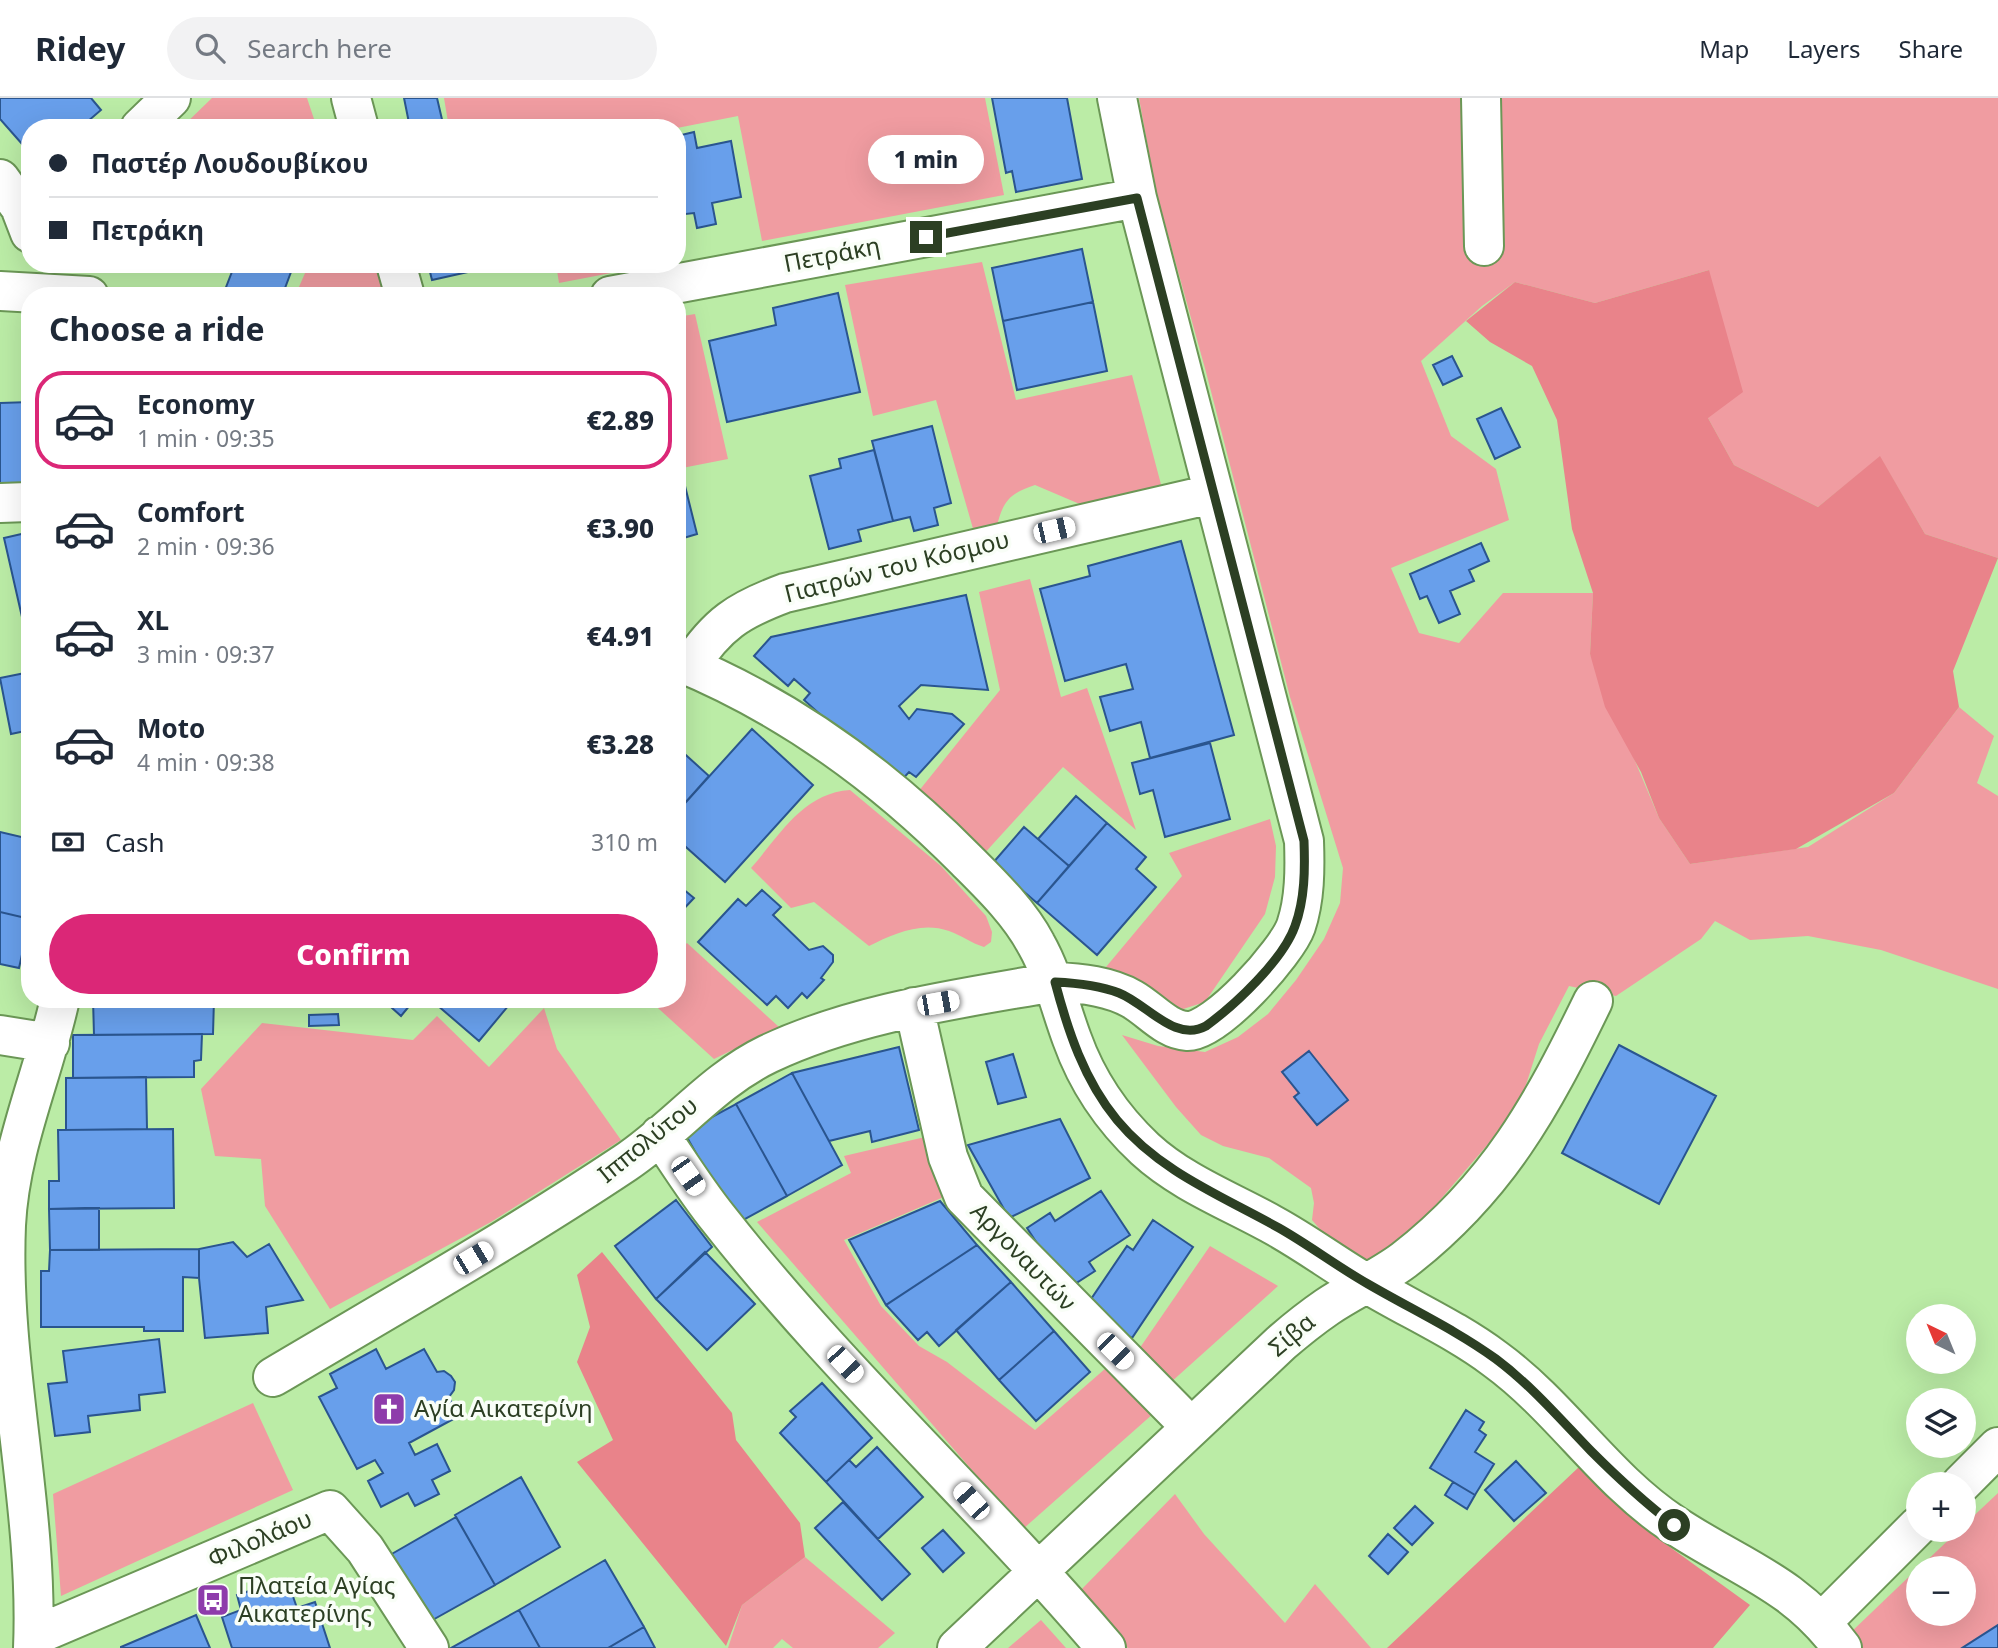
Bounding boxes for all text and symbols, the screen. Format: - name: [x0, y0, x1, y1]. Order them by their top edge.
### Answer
- search box: [167, 17, 657, 80]
- text: Ridey: [35, 26, 125, 71]
- icon: search: [191, 29, 229, 67]
- text: Search here: [247, 30, 392, 66]
- text: Map: [1699, 32, 1749, 65]
- text: Layers: [1787, 32, 1861, 65]
- text: Share: [1899, 32, 1963, 65]
- callout: 1 min: [868, 136, 984, 184]
- text: 1 min: [894, 143, 958, 175]
- text: Παστέρ Λουδουβίκου: [91, 145, 369, 181]
- text: Πετράκη: [91, 212, 204, 248]
- route end: [910, 221, 942, 253]
- street label: Πετράκη: [781, 228, 883, 279]
- text: Choose a ride: [49, 307, 265, 350]
- text: Economy: [137, 386, 255, 422]
- icon: car: [53, 389, 116, 452]
- text: €2.89: [586, 402, 654, 438]
- text: 1 min · 09:35: [137, 422, 275, 454]
- text: Comfort: [137, 494, 245, 530]
- icon: car: [53, 497, 116, 560]
- text: €3.90: [586, 510, 654, 546]
- car: [1032, 515, 1077, 545]
- street label: Γιατρών του Κόσμου: [781, 522, 1013, 609]
- text: 2 min · 09:36: [137, 530, 275, 562]
- text: XL: [137, 602, 169, 638]
- icon: car: [53, 605, 116, 668]
- text: €4.91: [586, 618, 654, 654]
- text: 3 min · 09:37: [137, 638, 275, 670]
- text: Moto: [137, 710, 205, 746]
- icon: car: [53, 713, 116, 776]
- text: €3.28: [586, 726, 654, 762]
- text: 4 min · 09:38: [137, 746, 275, 778]
- icon: cash: [49, 823, 87, 861]
- text: Cash: [105, 824, 165, 860]
- text: 310 m: [591, 826, 658, 858]
- button: Confirm: [49, 914, 658, 994]
- car: [916, 989, 961, 1017]
- street label: Ιππολύτου: [590, 1088, 704, 1189]
- car: [668, 1153, 709, 1199]
- street label: Αργοναυτών: [964, 1195, 1084, 1317]
- car: [450, 1238, 497, 1278]
- north arrow: [1906, 1304, 1976, 1374]
- map controls: [1906, 1304, 1976, 1626]
- street label: Σίβα: [1261, 1305, 1321, 1363]
- car: [1093, 1329, 1138, 1373]
- car: [823, 1341, 868, 1387]
- button: layers: [1906, 1388, 1976, 1458]
- church icon: Αγία Αικατερίνη: [370, 1390, 408, 1428]
- place label: Αγία Αικατερίνη: [414, 1391, 593, 1424]
- button: +: [1906, 1472, 1976, 1542]
- car: [950, 1478, 993, 1524]
- street label: Φιλολάου: [202, 1501, 317, 1574]
- route start: [1658, 1509, 1690, 1541]
- button: −: [1906, 1556, 1976, 1626]
- place label: Πλατεία Αγίας Αικατερίνης: [238, 1568, 395, 1629]
- bus stop icon: Πλατεία Αγίας Αικατερίνης: [194, 1581, 232, 1619]

